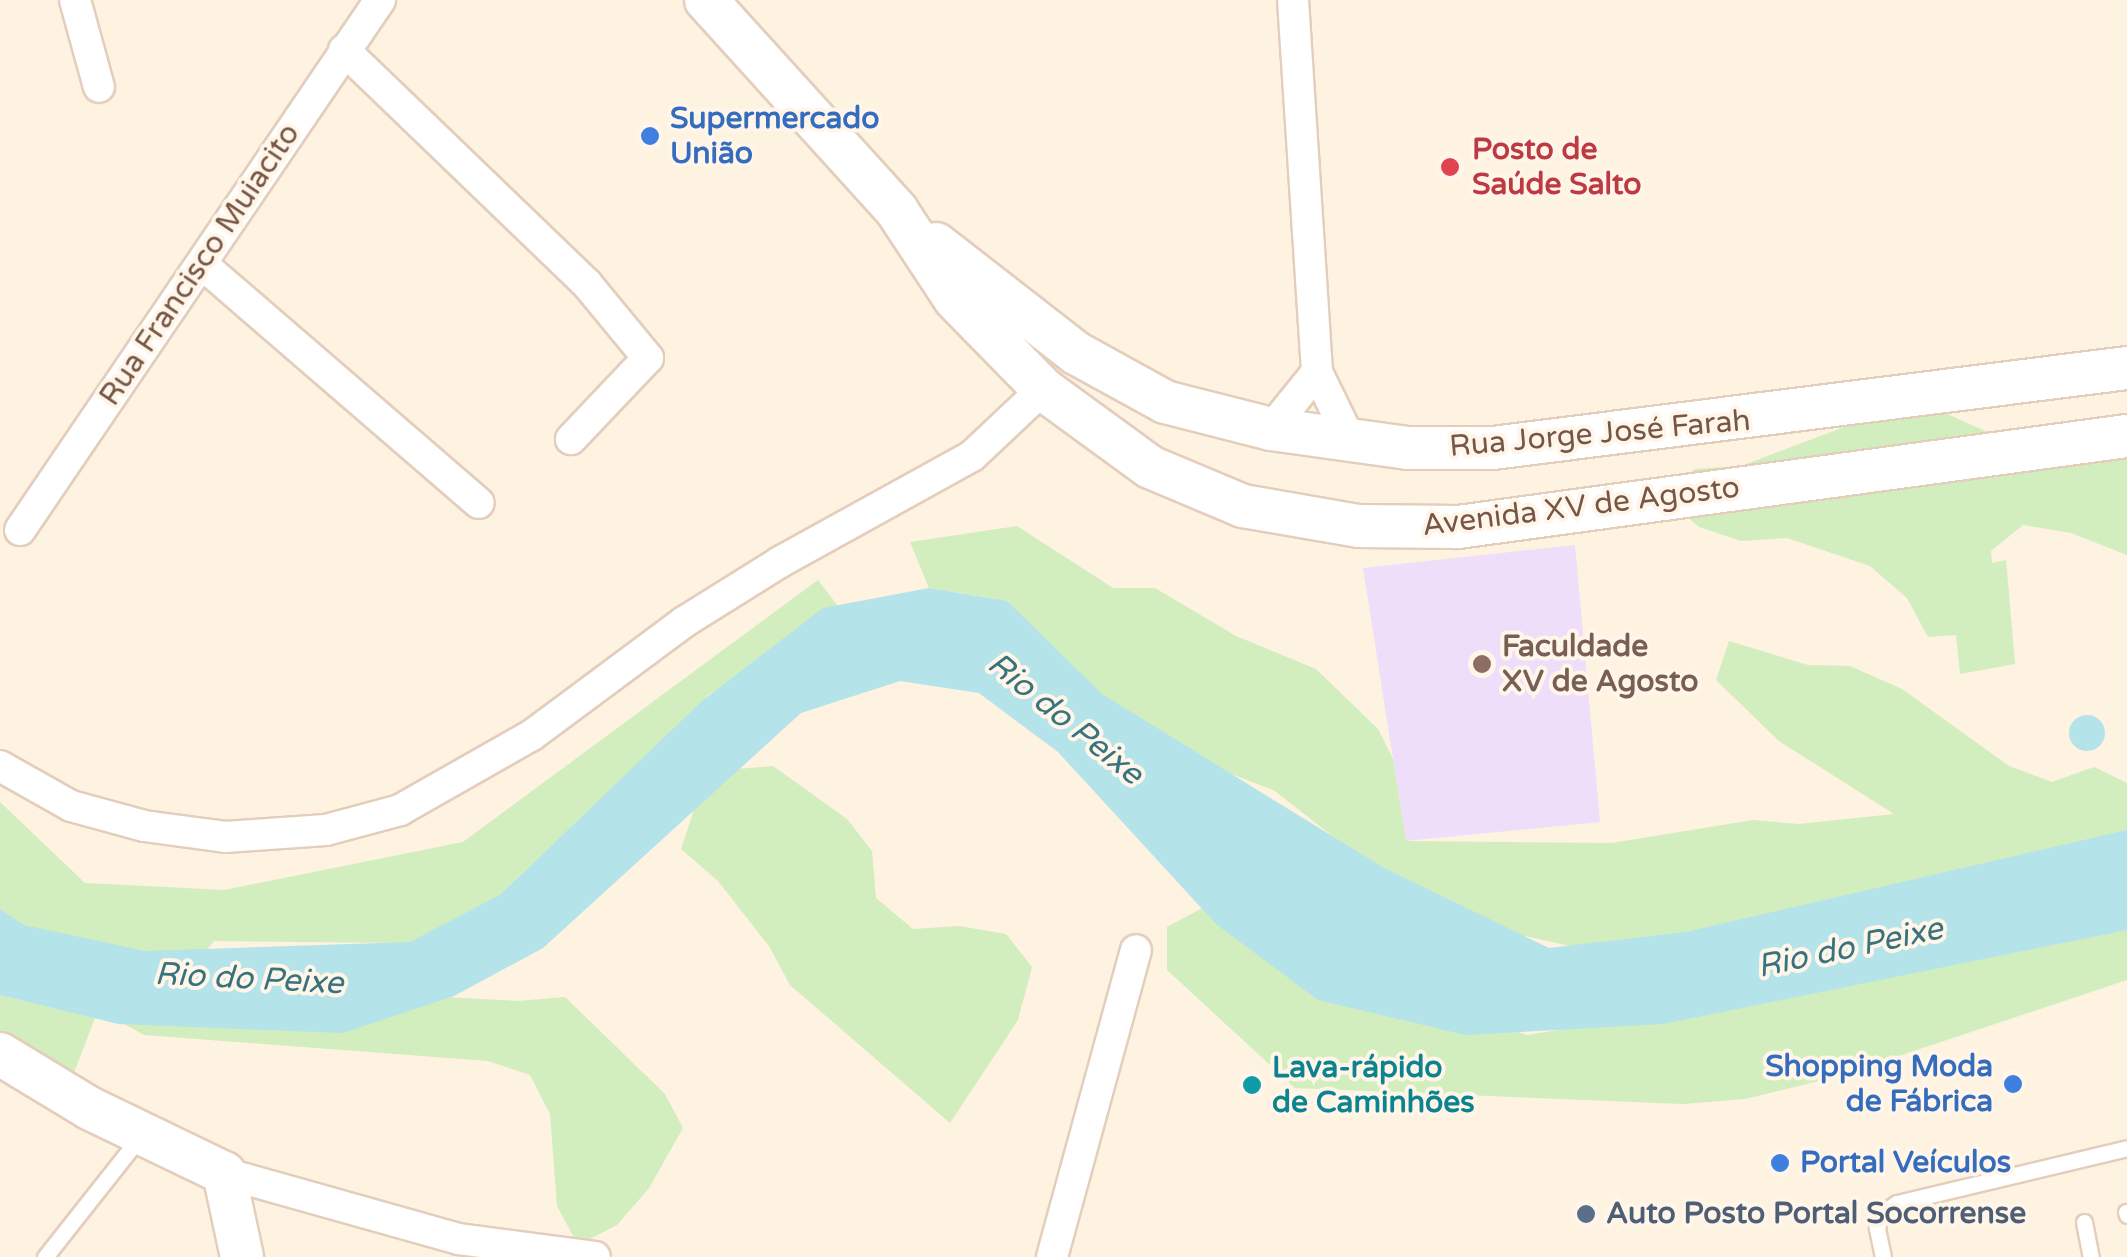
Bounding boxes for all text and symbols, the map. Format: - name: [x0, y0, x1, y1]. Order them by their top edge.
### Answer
- place label: Supermercado União: [670, 101, 879, 172]
- street label: Rua Francisco Muiacito: [92, 117, 308, 413]
- marker: Supermercado União: [639, 125, 661, 147]
- place label: Posto de Saúde Salto: [1472, 132, 1641, 202]
- marker: Posto de Saúde Salto: [1437, 154, 1463, 180]
- street label: Rua Jorge José Farah: [1448, 403, 1752, 465]
- street label: Avenida XV de Agosto: [1420, 470, 1742, 544]
- place label: Faculdade XV de Agosto: [1502, 629, 1698, 700]
- water label: Rio do Peixe: [980, 645, 1150, 793]
- marker: Faculdade XV de Agosto: [1471, 653, 1493, 675]
- water label: Rio do Peixe: [1754, 910, 1946, 986]
- water label: Rio do Peixe: [154, 955, 344, 1003]
- place label: Shopping Moda de Fábrica: [1765, 1049, 1993, 1120]
- place label: Lava-rápido de Caminhões: [1272, 1050, 1475, 1120]
- marker: Shopping Moda de Fábrica: [2002, 1073, 2024, 1095]
- marker: Lava-rápido de Caminhões: [1241, 1074, 1263, 1096]
- place label: Portal Veículos: [1800, 1145, 2011, 1181]
- marker: Portal Veículos: [1769, 1152, 1791, 1174]
- place label: Auto Posto Portal Socorrense: [1606, 1196, 2026, 1232]
- marker: Auto Posto Portal Socorrense: [1575, 1203, 1597, 1225]

